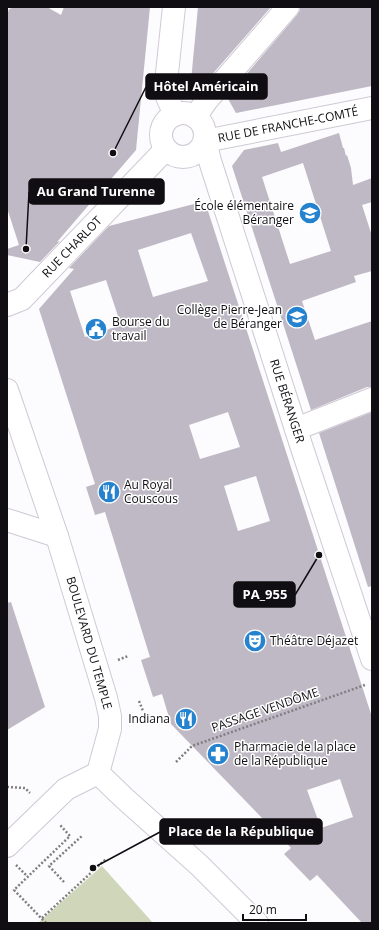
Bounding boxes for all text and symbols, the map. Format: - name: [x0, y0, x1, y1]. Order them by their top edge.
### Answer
- callout: Hôtel Américain: [146, 74, 267, 99]
- text: Hôtel Américain: [154, 77, 259, 95]
- street label: RUE DE FRANCHE-COMTÉ: [216, 103, 359, 146]
- callout: Au Grand Turenne: [29, 179, 164, 204]
- text: Au Grand Turenne: [37, 182, 156, 200]
- place label: École élémentaire Béranger: [194, 197, 294, 228]
- school or university icon: École élémentaire Béranger: [297, 200, 323, 226]
- street label: RUE CHARLOT: [38, 212, 106, 281]
- place label: Collège Pierre-Jean de Béranger: [177, 301, 282, 332]
- school or university icon: Collège Pierre-Jean de Béranger: [284, 304, 310, 330]
- place label: Bourse du travail: [112, 313, 170, 344]
- public building icon: Bourse du travail: [83, 316, 109, 342]
- street label: RUE BÉRANGER: [266, 357, 309, 445]
- place label: Au Royal Couscous: [124, 476, 178, 507]
- restaurant icon: Au Royal Couscous: [96, 479, 122, 505]
- street label: BOULEVARD DU TEMPLE: [62, 574, 117, 711]
- callout: PA_955: [234, 582, 295, 607]
- text: PA_955: [243, 585, 287, 603]
- theatre icon: Théâtre Déjazet: [242, 628, 268, 654]
- place label: Théâtre Déjazet: [270, 632, 358, 649]
- street label: PASSAGE VENDÔME: [209, 683, 321, 736]
- restaurant icon: Indiana: [173, 706, 199, 732]
- place label: Indiana: [128, 710, 170, 727]
- place label: Pharmacie de la place de la République: [234, 738, 356, 769]
- pharmacy icon: Pharmacie de la place de la République: [205, 741, 231, 767]
- callout: Place de la République: [160, 819, 322, 844]
- text: Place de la République: [168, 822, 314, 840]
- scale bar: [243, 896, 306, 922]
- text: 20 m: [249, 901, 277, 918]

